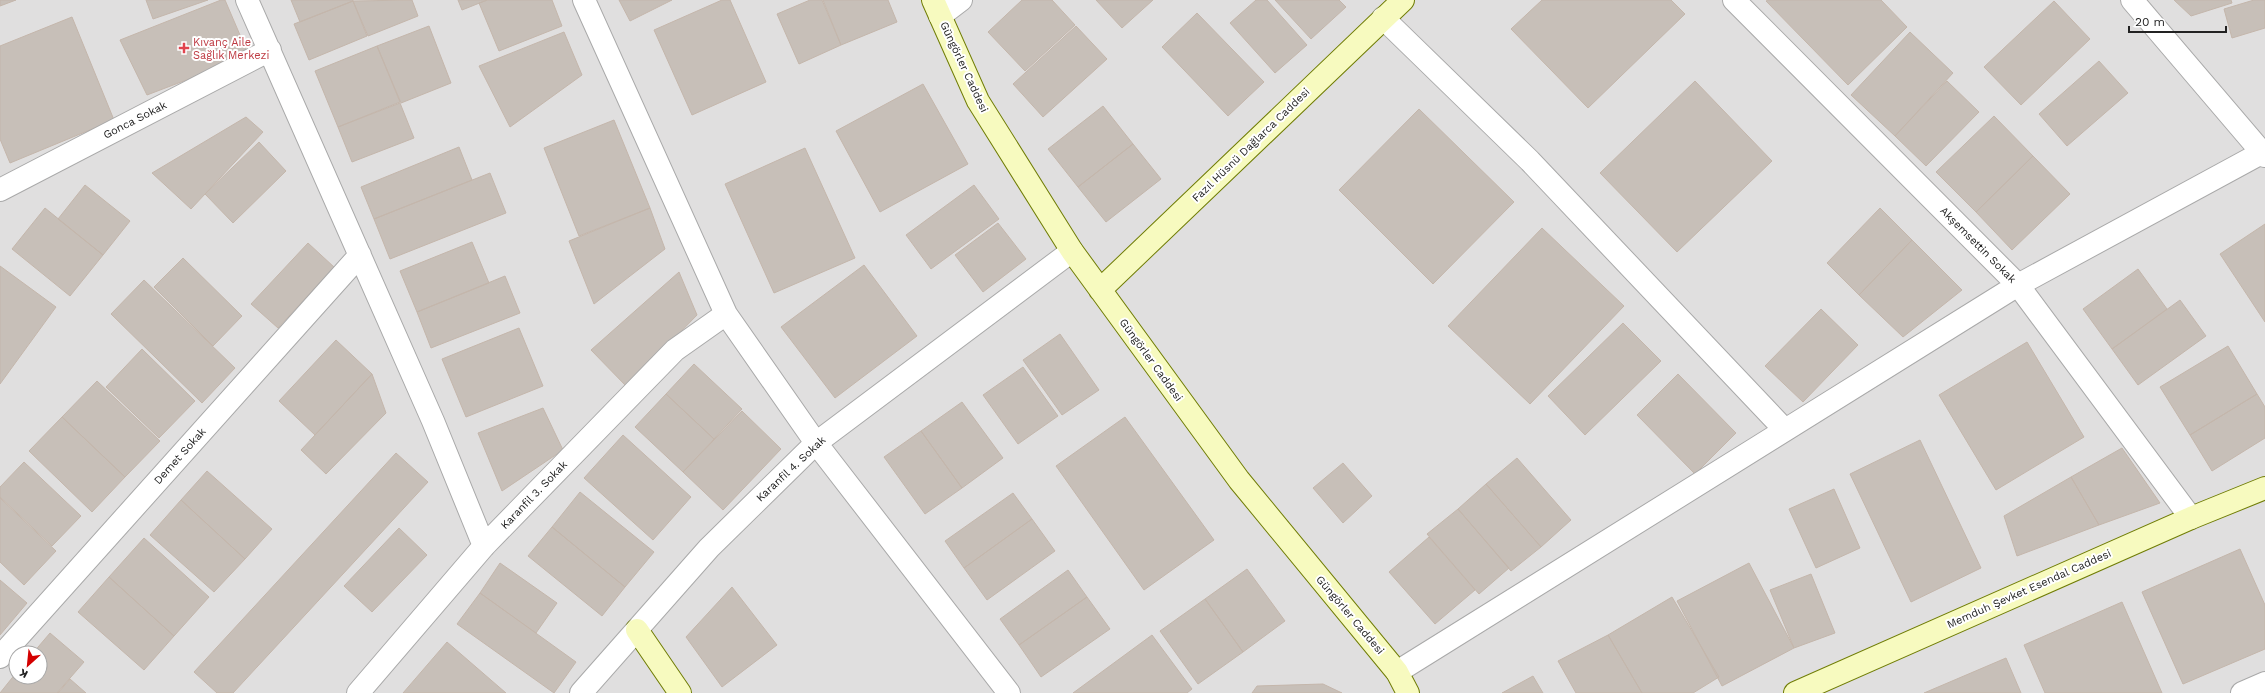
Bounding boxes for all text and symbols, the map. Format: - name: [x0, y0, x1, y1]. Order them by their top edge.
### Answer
- scale bar: [2129, 8, 2226, 34]
- text: 20 m: [2135, 15, 2165, 29]
- street label: Güngörler Caddesi: [937, 19, 991, 115]
- place label: Kıvanç Aile Sağlık Merkezi: [193, 36, 269, 62]
- marker: Kıvanç Aile Sağlık Merkezi: [178, 42, 190, 54]
- street label: Fazıl Hüsnü Dağlarca Caddesi: [1190, 85, 1312, 205]
- street label: Gonca Sokak: [101, 98, 169, 142]
- street label: Akşemsettin Sokak: [1937, 204, 2019, 286]
- street label: Güngörler Caddesi: [1117, 316, 1185, 404]
- street label: Demet Sokak: [151, 425, 209, 487]
- street label: Karanfil 4. Sokak: [754, 434, 828, 504]
- street label: Karanfil 3. Sokak: [498, 458, 570, 532]
- street label: Memduh Şevket Esendal Caddesi: [1945, 547, 2113, 631]
- street label: Güngörler Caddesi: [1313, 573, 1387, 657]
- north arrow: [8, 645, 48, 685]
- text: K: [17, 666, 30, 681]

